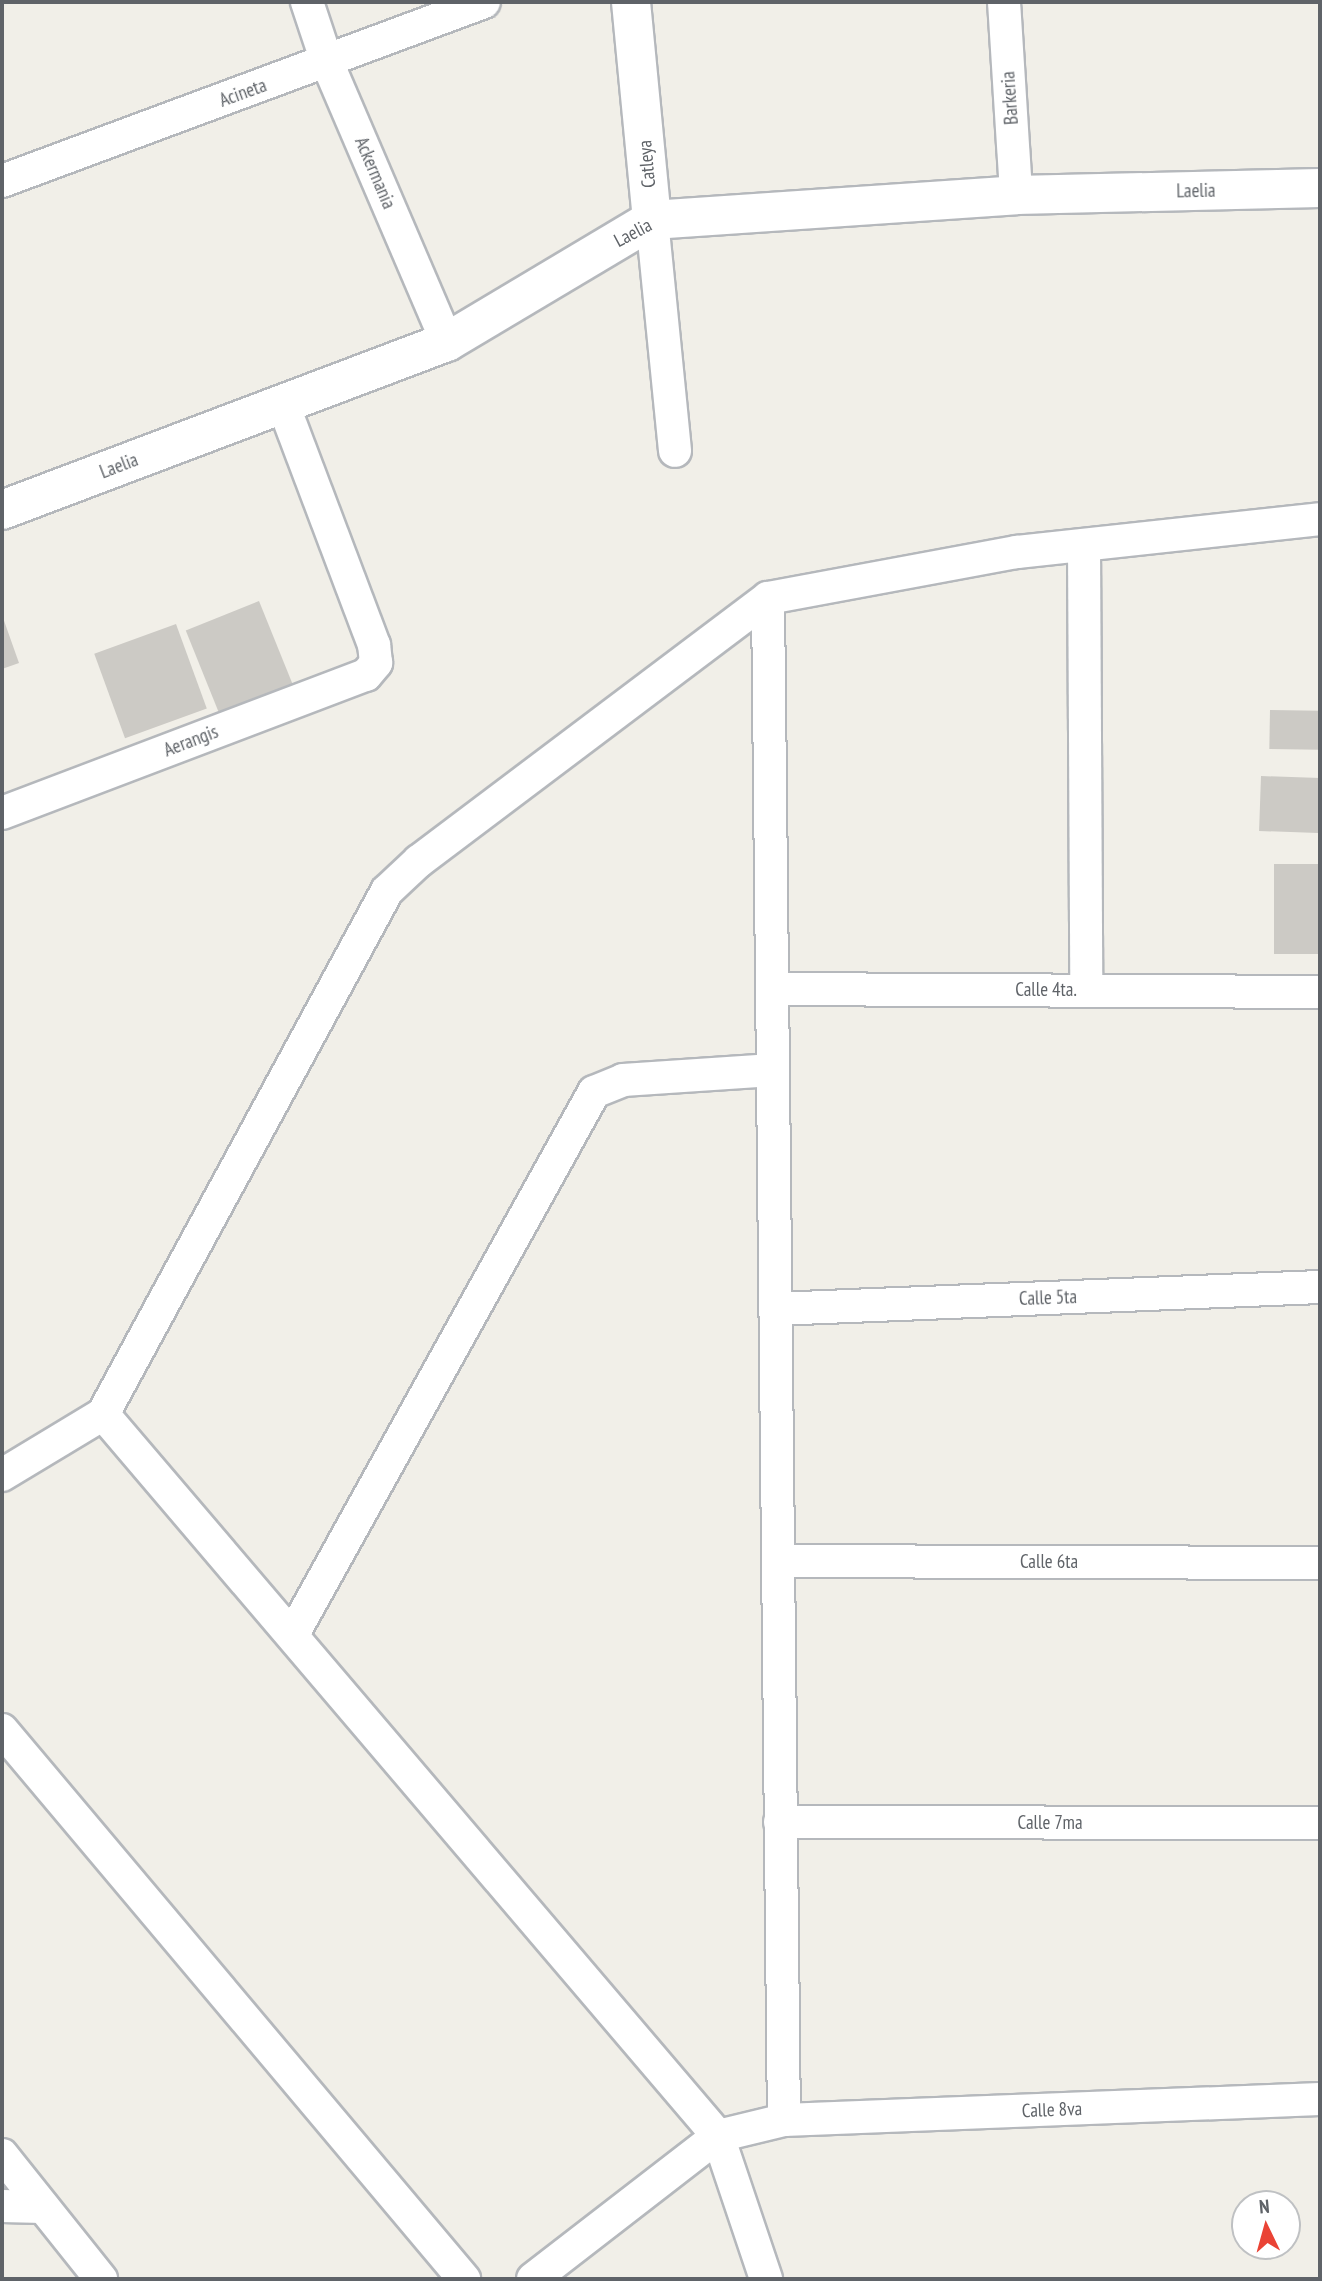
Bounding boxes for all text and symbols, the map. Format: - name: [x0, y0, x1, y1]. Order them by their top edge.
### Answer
- street label: Barkeria: [997, 70, 1023, 126]
- street label: Acineta: [216, 74, 270, 112]
- street label: Ackermania: [350, 134, 400, 212]
- street label: Catleya: [634, 139, 660, 189]
- street label: Laelia: [1176, 179, 1216, 203]
- street label: Laelia: [610, 214, 656, 252]
- street label: Laelia: [97, 448, 141, 484]
- street label: Aerangis: [161, 720, 221, 762]
- street label: Calle 4ta.: [1015, 979, 1077, 1001]
- street label: Calle 5ta: [1019, 1286, 1077, 1310]
- street label: Calle 6ta: [1020, 1551, 1078, 1573]
- street label: Calle 7ma: [1017, 1812, 1083, 1834]
- street label: Calle 8va: [1021, 2098, 1083, 2122]
- north arrow: [1231, 2190, 1301, 2260]
- text: N: [1258, 2194, 1270, 2218]

